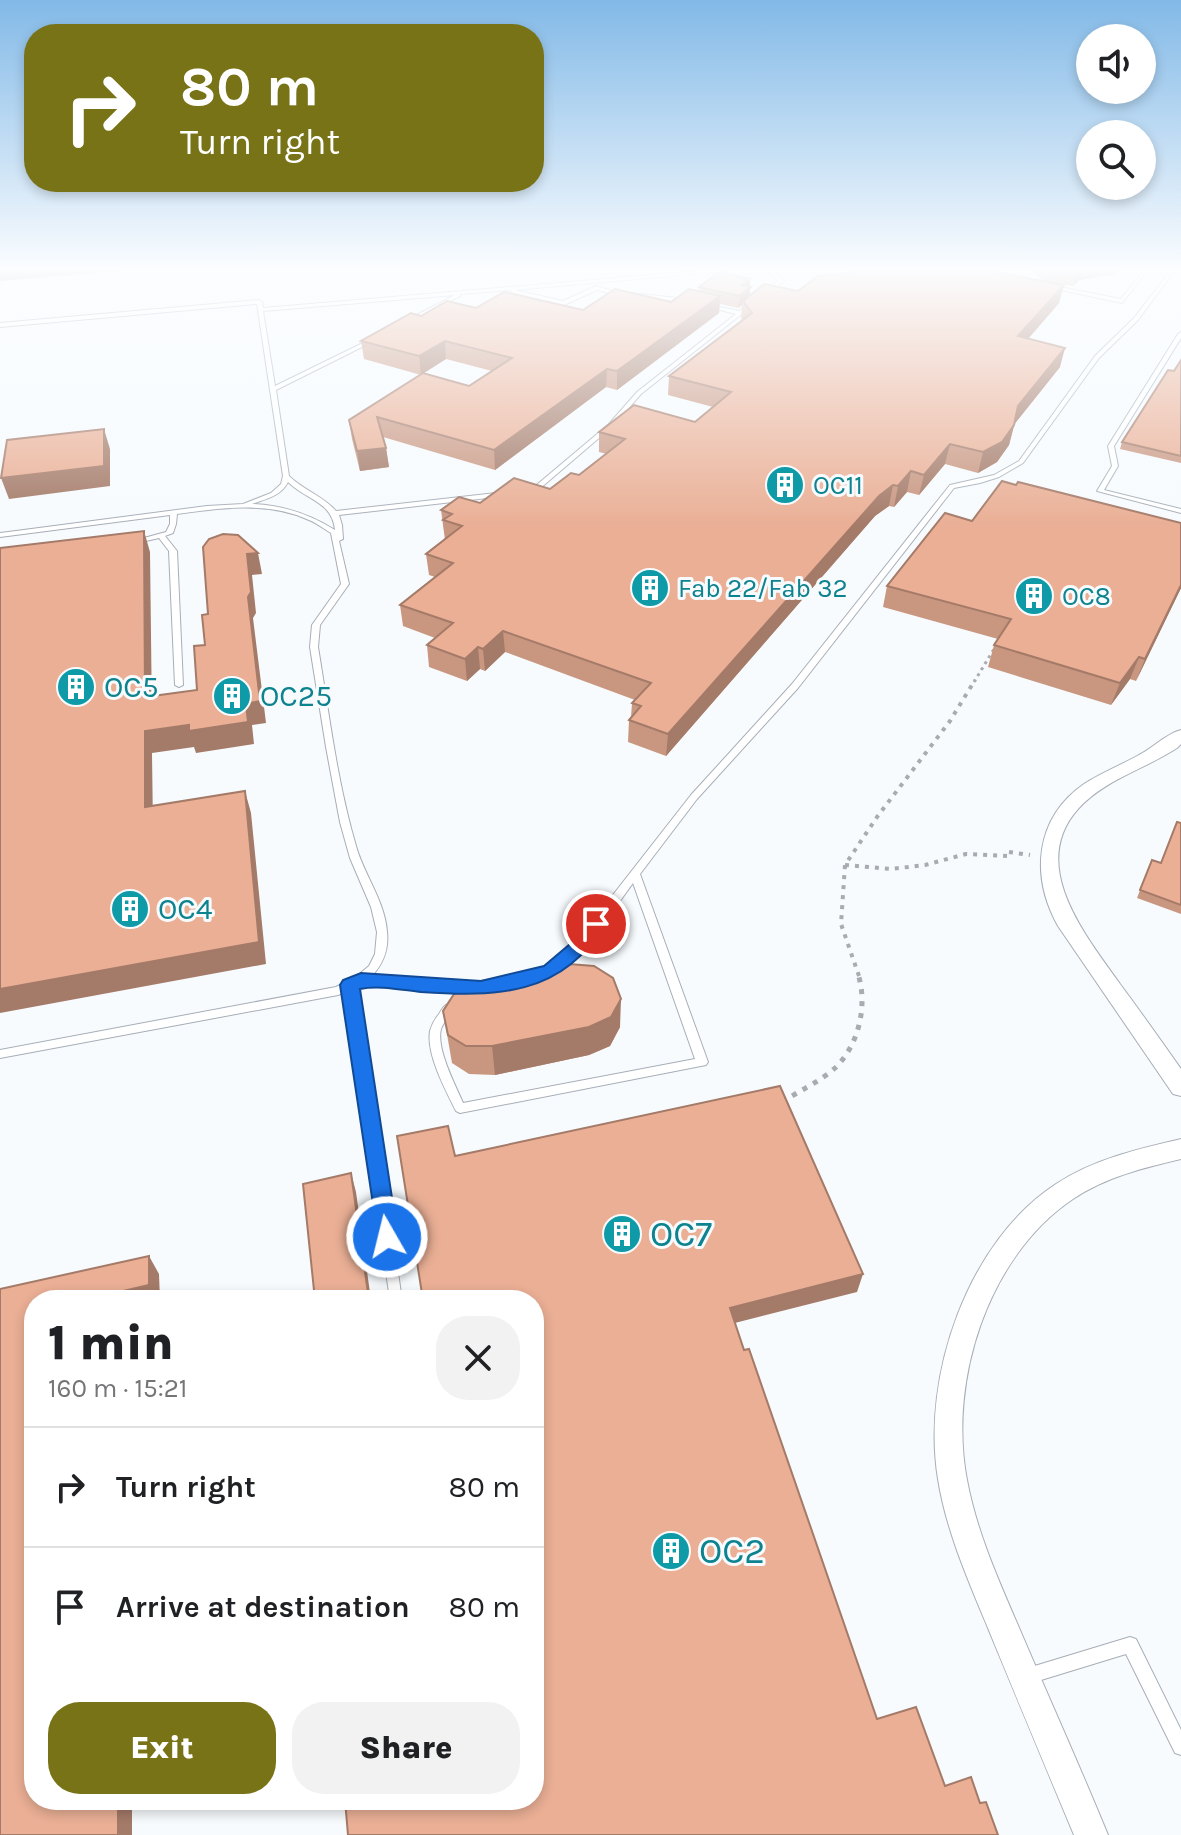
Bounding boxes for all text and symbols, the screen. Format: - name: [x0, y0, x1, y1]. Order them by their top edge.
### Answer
- map controls: [1076, 24, 1156, 200]
- button: sound: [1076, 24, 1156, 104]
- text: 80 m: [180, 54, 319, 119]
- icon: right: [48, 56, 152, 160]
- button: search: [1076, 120, 1156, 200]
- text: Turn right: [180, 121, 340, 163]
- building icon: OC11: [764, 464, 806, 506]
- place label: OC11: [813, 470, 863, 501]
- building icon: Fab 22/Fab 32: [629, 567, 671, 609]
- place label: Fab 22/Fab 32: [678, 573, 848, 604]
- building icon: OC8: [1013, 575, 1055, 617]
- place label: OC8: [1062, 581, 1111, 612]
- building icon: OC5: [55, 666, 97, 708]
- place label: OC5: [104, 669, 159, 705]
- building icon: OC25: [211, 675, 253, 717]
- place label: OC25: [260, 678, 332, 714]
- building icon: OC4: [109, 888, 151, 930]
- pin: [562, 890, 630, 958]
- place label: OC4: [158, 891, 213, 927]
- icon: arrive: [574, 902, 618, 946]
- position arrow: [345, 1195, 429, 1279]
- building icon: OC7: [601, 1213, 643, 1255]
- place label: OC7: [650, 1213, 712, 1255]
- text: 1 min: [48, 1315, 174, 1371]
- button: close: [436, 1316, 520, 1400]
- text: 160 m · 15:21: [48, 1373, 187, 1404]
- icon: right: [48, 1465, 92, 1509]
- text: Turn right: [116, 1469, 256, 1505]
- text: 80 m: [449, 1469, 520, 1505]
- building icon: OC2: [650, 1530, 692, 1572]
- place label: OC2: [699, 1530, 765, 1572]
- icon: arrive: [48, 1585, 92, 1629]
- text: Arrive at destination: [116, 1589, 410, 1625]
- text: 80 m: [449, 1589, 520, 1625]
- button: Exit: [48, 1702, 276, 1794]
- button: Share: [292, 1702, 520, 1794]

